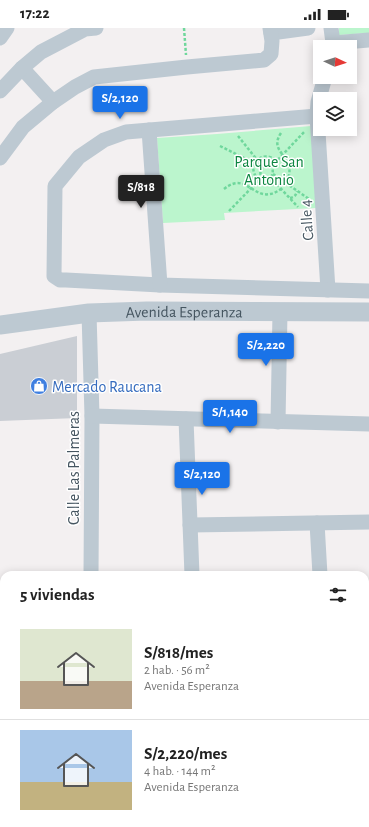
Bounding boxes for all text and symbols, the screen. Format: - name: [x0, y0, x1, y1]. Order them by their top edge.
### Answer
- text: 17:22: [20, 6, 49, 21]
- north arrow: [313, 40, 357, 84]
- map controls: [313, 40, 357, 136]
- pin: S/2,120: [83, 86, 157, 120]
- text: S/2,120: [102, 92, 138, 105]
- button: layers: [313, 92, 357, 136]
- park label: Parque San Antonio: [234, 154, 304, 188]
- pin: S/818: [113, 175, 169, 209]
- text: S/818: [127, 181, 155, 194]
- street label: Calle 4: [298, 198, 316, 241]
- street label: Avenida Esperanza: [125, 304, 243, 321]
- pin: S/2,220: [229, 333, 303, 367]
- text: S/2,220: [247, 339, 285, 352]
- shop icon: Mercado Raucana: [29, 376, 49, 396]
- place label: Mercado Raucana: [52, 379, 162, 395]
- pin: S/1,140: [193, 400, 267, 434]
- text: S/1,140: [212, 406, 248, 419]
- street label: Calle Las Palmeras: [66, 411, 82, 525]
- pin: S/2,120: [165, 462, 239, 496]
- text: S/2,120: [184, 468, 220, 481]
- icon: filters: [327, 584, 349, 606]
- text: 5 viviendas: [20, 586, 95, 603]
- text: S/818/mes: [144, 644, 213, 661]
- icon: home: [52, 645, 100, 693]
- text: 2 hab. · 56 m²: [144, 664, 210, 677]
- text: Avenida Esperanza: [144, 680, 239, 693]
- text: S/2,220/mes: [144, 745, 227, 762]
- icon: home: [52, 746, 100, 794]
- text: 4 hab. · 144 m²: [144, 765, 216, 778]
- text: Avenida Esperanza: [144, 781, 239, 794]

